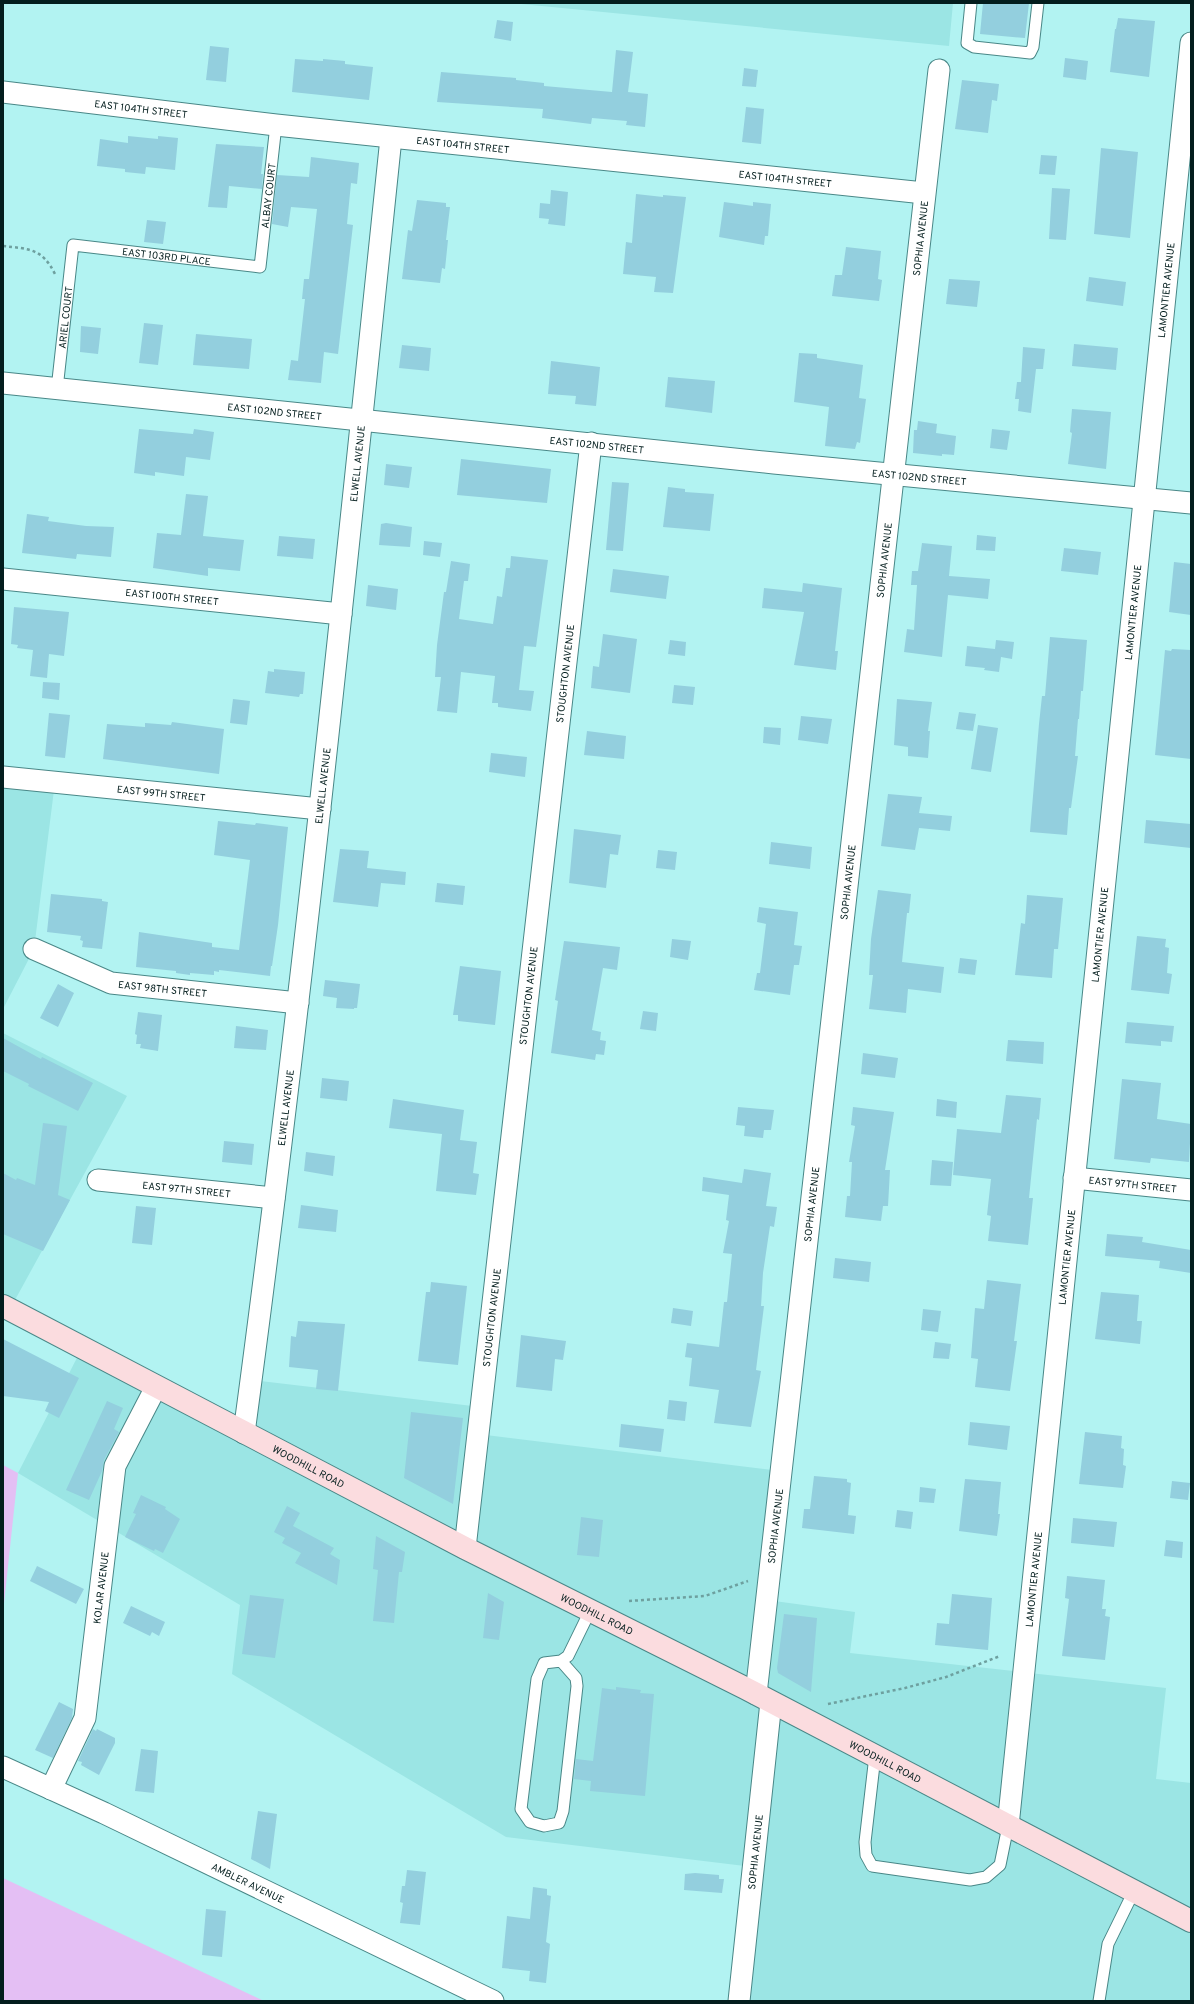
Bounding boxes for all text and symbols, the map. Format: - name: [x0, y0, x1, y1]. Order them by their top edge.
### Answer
- street label: EAST 104TH STREET: [94, 98, 188, 122]
- street label: EAST 104TH STREET: [416, 135, 510, 157]
- street label: ALBAY COURT: [259, 162, 280, 229]
- street label: EAST 104TH STREET: [738, 169, 832, 191]
- street label: SOPHIA AVENUE: [911, 200, 932, 277]
- street label: LAMONTIER AVENUE: [1156, 242, 1179, 339]
- street label: EAST 103RD PLACE: [121, 246, 211, 269]
- street label: ARIEL COURT: [57, 286, 76, 349]
- street label: EAST 102ND STREET: [227, 401, 322, 424]
- street label: ELWELL AVENUE: [348, 425, 369, 503]
- street label: EAST 102ND STREET: [549, 435, 645, 457]
- street label: EAST 102ND STREET: [871, 467, 967, 489]
- street label: SOPHIA AVENUE: [875, 522, 896, 599]
- street label: LAMONTIER AVENUE: [1123, 564, 1145, 661]
- street label: EAST 100TH STREET: [125, 587, 219, 609]
- street label: STOUGHTON AVENUE: [554, 624, 578, 724]
- street label: ELWELL AVENUE: [313, 747, 335, 825]
- street label: EAST 99TH STREET: [116, 784, 206, 805]
- street label: SOPHIA AVENUE: [838, 844, 860, 921]
- street label: LAMONTIER AVENUE: [1090, 886, 1112, 983]
- street label: STOUGHTON AVENUE: [517, 946, 542, 1046]
- street label: EAST 98TH STREET: [117, 979, 208, 1001]
- street label: ELWELL AVENUE: [276, 1069, 298, 1147]
- street label: SOPHIA AVENUE: [802, 1166, 823, 1243]
- street label: EAST 97TH STREET: [1088, 1175, 1177, 1197]
- street label: EAST 97TH STREET: [142, 1180, 231, 1202]
- street label: LAMONTIER AVENUE: [1057, 1209, 1079, 1306]
- street label: STOUGHTON AVENUE: [481, 1268, 505, 1368]
- street label: WOODHILL ROAD: [270, 1443, 346, 1492]
- street label: SOPHIA AVENUE: [766, 1488, 787, 1565]
- street label: LAMONTIER AVENUE: [1023, 1531, 1046, 1628]
- street label: KOLAR AVENUE: [91, 1551, 113, 1625]
- street label: WOODHILL ROAD: [558, 1592, 635, 1639]
- street label: WOODHILL ROAD: [846, 1738, 923, 1787]
- street label: SOPHIA AVENUE: [746, 1814, 767, 1890]
- street label: AMBLER AVENUE: [209, 1861, 286, 1907]

